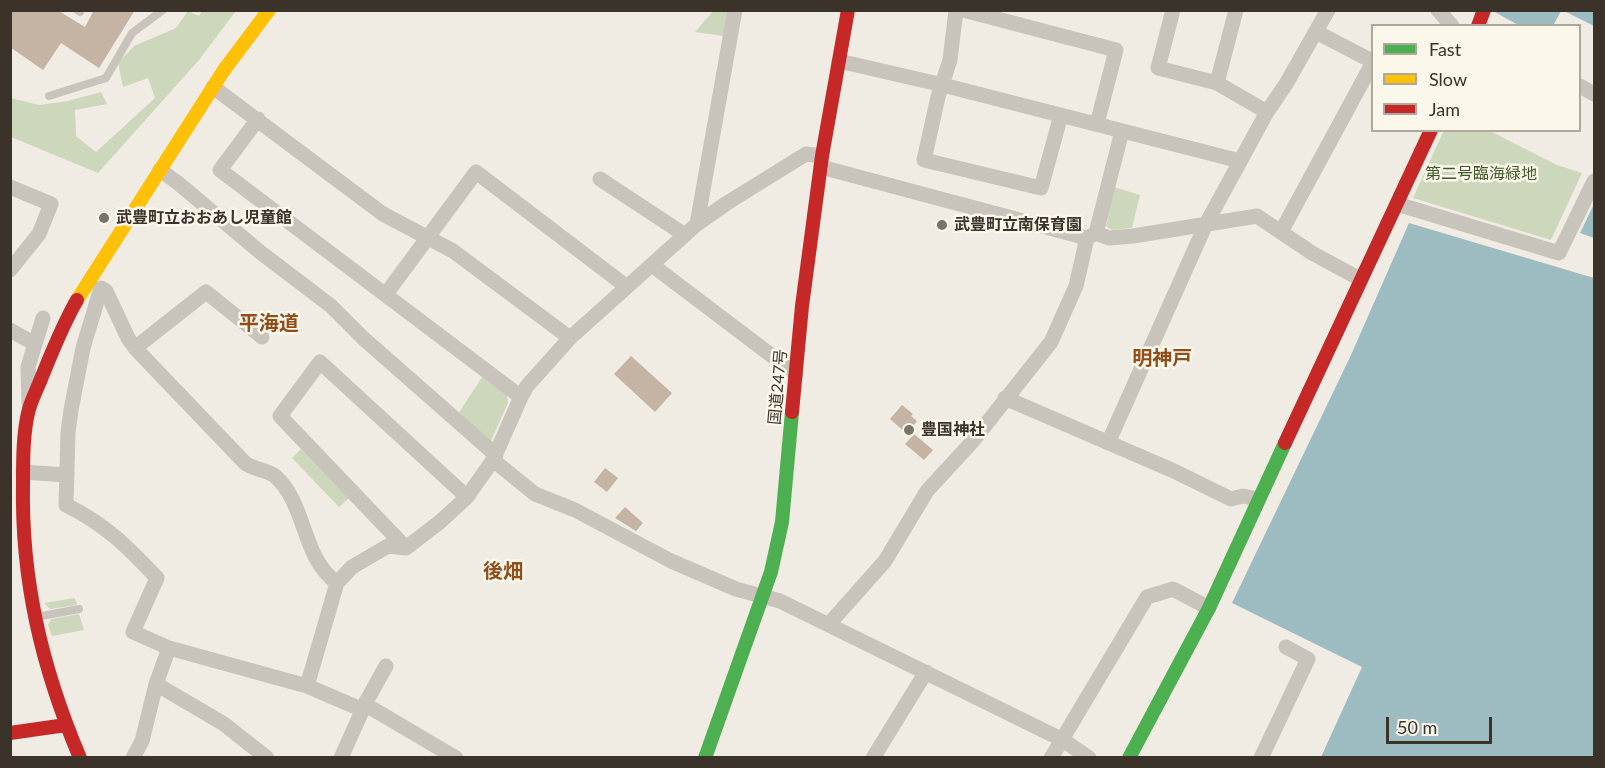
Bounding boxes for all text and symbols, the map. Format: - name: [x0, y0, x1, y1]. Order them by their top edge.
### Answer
- legend: [1371, 24, 1581, 132]
- text: Fast: [1429, 38, 1461, 60]
- text: Slow: [1429, 68, 1467, 90]
- text: Jam: [1429, 98, 1460, 120]
- park label: 第二号臨海緑地: [1425, 164, 1537, 184]
- place label: 武豊町立おおあし児童館: [116, 208, 292, 228]
- marker: 武豊町立おおあし児童館: [97, 211, 111, 225]
- place label: 武豊町立南保育園: [954, 215, 1082, 235]
- marker: 武豊町立南保育園: [935, 218, 949, 232]
- district label: 平海道: [239, 312, 299, 336]
- district label: 明神戸: [1132, 347, 1192, 371]
- street label: 国道247号: [765, 348, 791, 426]
- place label: 豊国神社: [921, 420, 985, 440]
- marker: 豊国神社: [902, 423, 916, 437]
- district label: 後畑: [483, 560, 523, 584]
- scale bar: [1389, 705, 1496, 743]
- text: 50 m: [1397, 716, 1437, 738]

